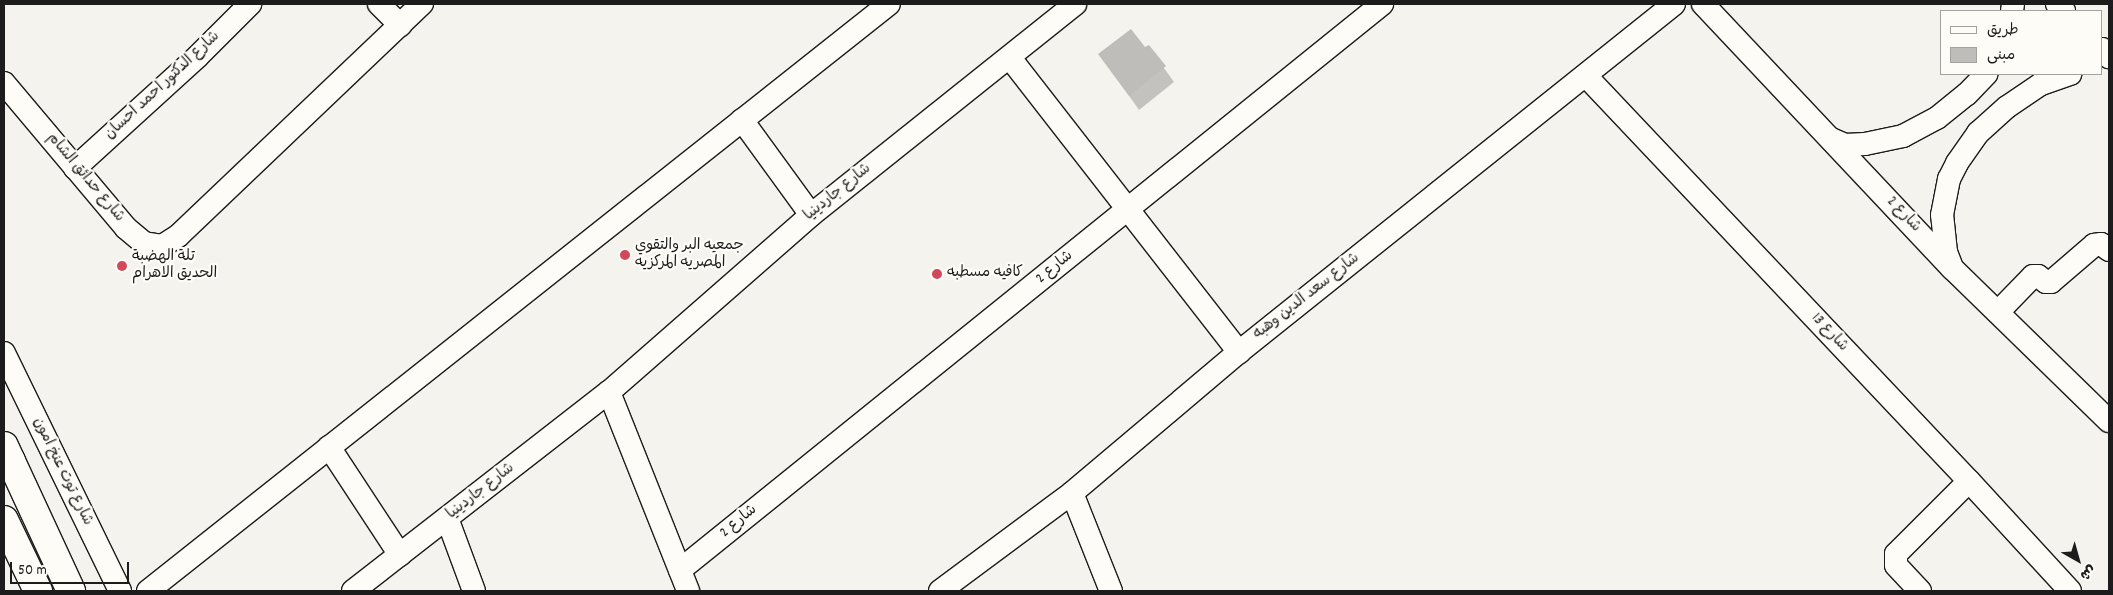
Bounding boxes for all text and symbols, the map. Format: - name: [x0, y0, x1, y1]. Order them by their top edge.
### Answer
- legend: [1940, 10, 2103, 75]
- text: طريق: [1987, 20, 2019, 42]
- street label: شارع الدكتور احمد احسان: [102, 28, 224, 144]
- text: مبنى: [1987, 45, 2015, 67]
- street label: شارع حدائق الشام: [42, 130, 128, 226]
- street label: شارع جاردينيا: [801, 161, 875, 225]
- street label: شارع 2: [1882, 193, 1924, 237]
- place label: جمعيه البر والتقوي المصريه المركزيه: [635, 237, 744, 272]
- place label: تلة الهضبة الحديق الاهرام: [132, 248, 217, 283]
- street label: شارع 2: [1033, 248, 1077, 288]
- marker: جمعيه البر والتقوي المصريه المركزيه: [619, 249, 631, 261]
- street label: شارع سعد الدين وهبه: [1250, 250, 1364, 344]
- marker: تلة الهضبة الحديق الاهرام: [116, 260, 128, 272]
- place label: كافيه مسطبه: [947, 265, 1023, 283]
- marker: كافيه مسطبه: [931, 268, 943, 280]
- street label: شارع 13: [1807, 310, 1851, 356]
- street label: شارع توت عنخ امون: [28, 415, 96, 529]
- street label: شارع جاردينيا: [444, 460, 518, 524]
- street label: شارع 2: [717, 502, 761, 542]
- north arrow: [2053, 535, 2103, 585]
- scale bar: [12, 552, 131, 584]
- text: ش: [2075, 559, 2099, 584]
- text: 50 m: [18, 560, 47, 582]

